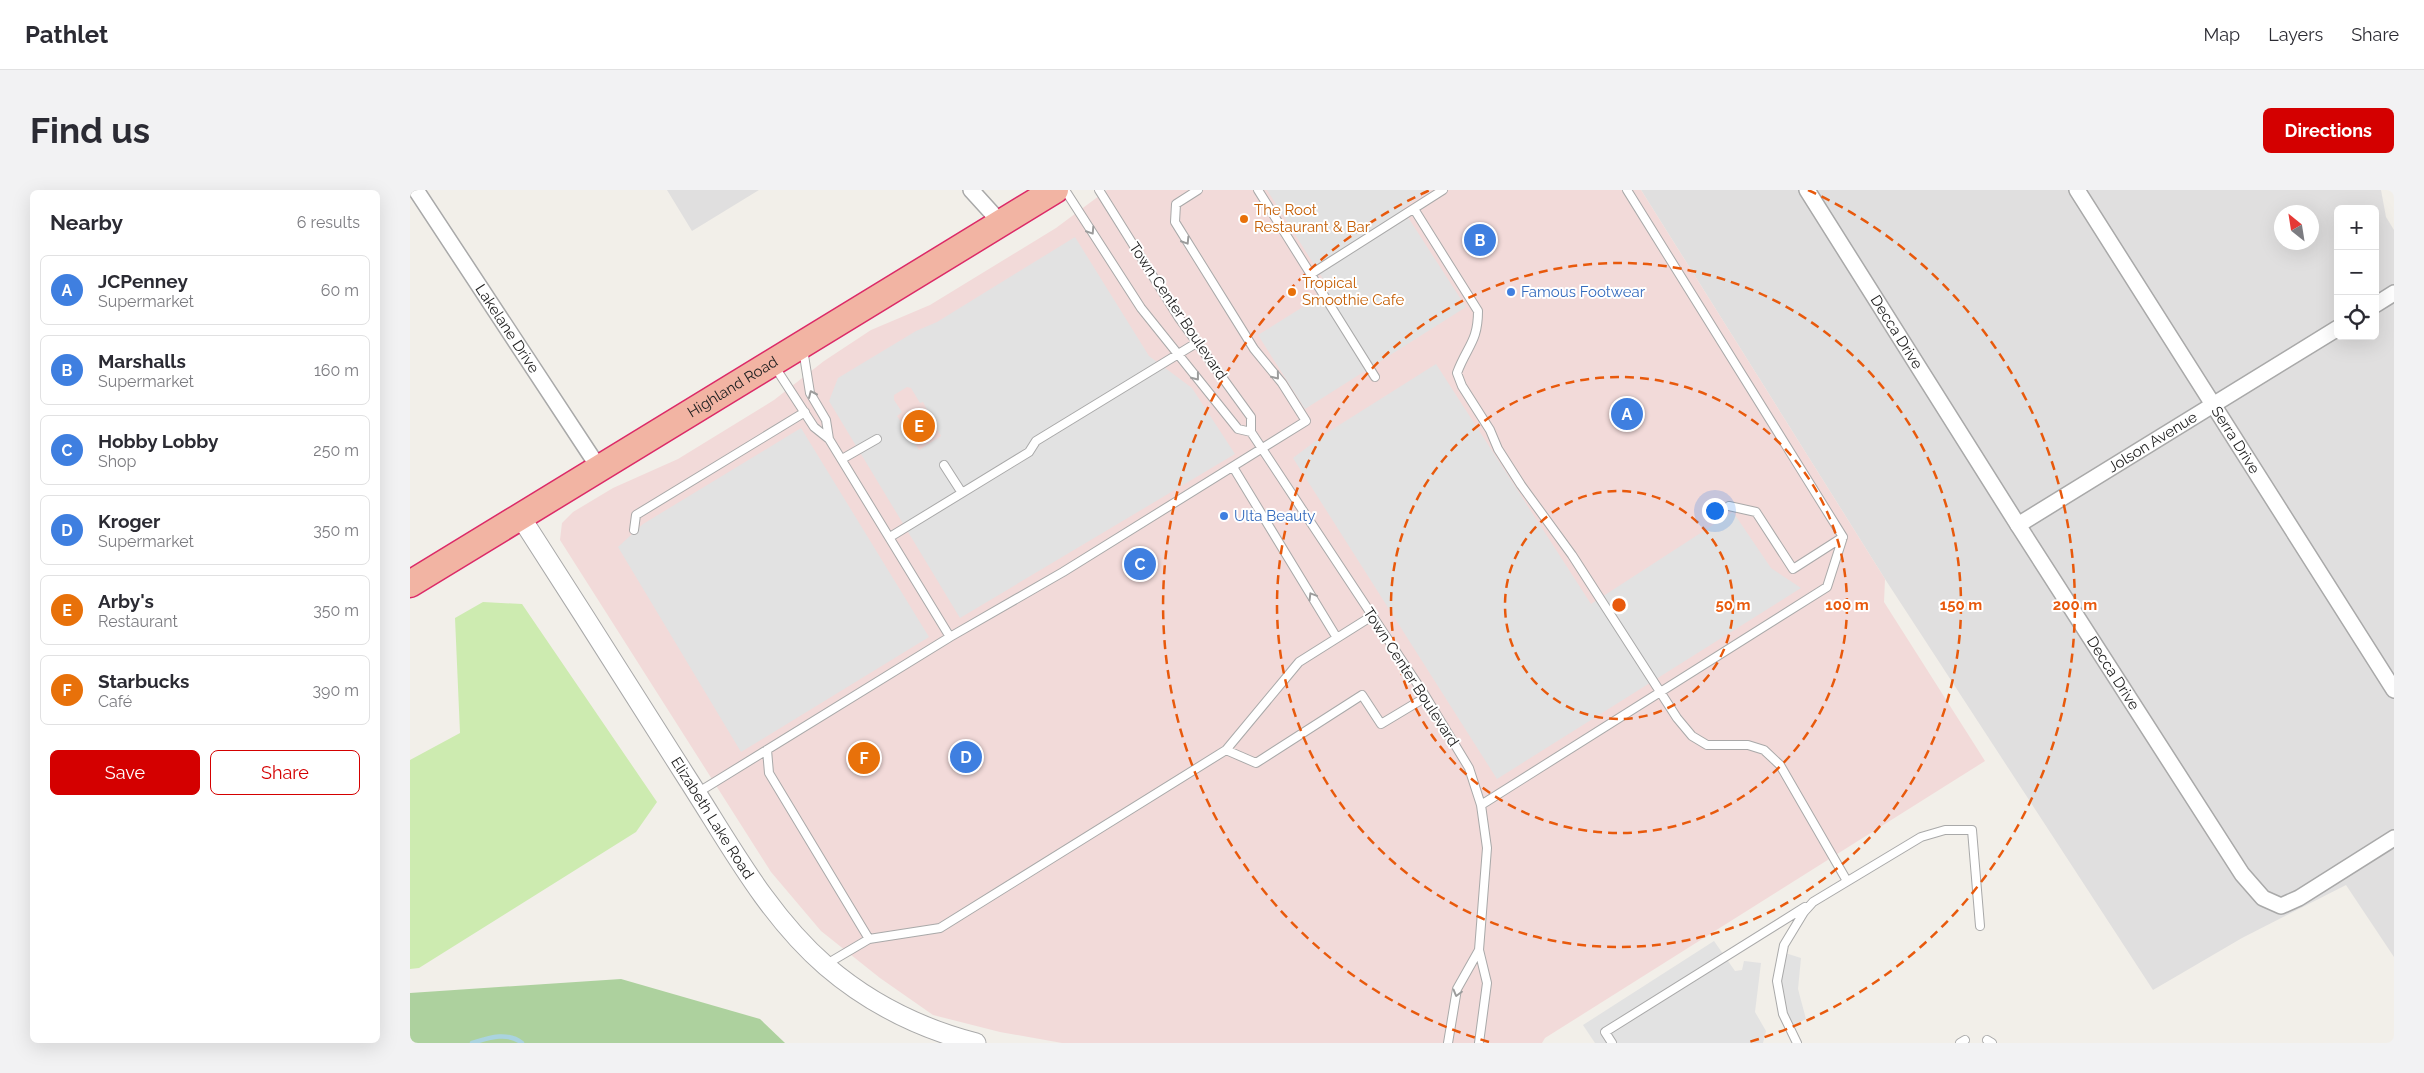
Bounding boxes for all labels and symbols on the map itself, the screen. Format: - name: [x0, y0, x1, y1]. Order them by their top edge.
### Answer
- place label: The Root Restaurant & Bar: [1254, 201, 1371, 236]
- north arrow: [2274, 205, 2319, 250]
- marker: The Root Restaurant & Bar: [1238, 213, 1250, 225]
- pin: B: [1464, 221, 1496, 259]
- one-way arrow: [1084, 226, 1094, 235]
- one-way arrow: [1180, 235, 1190, 244]
- street label: Town Center Boulevard: [1125, 239, 1231, 383]
- place label: Tropical Smoothie Cafe: [1302, 274, 1404, 309]
- street label: Lakelane Drive: [471, 281, 543, 377]
- place label: Famous Footwear: [1521, 283, 1646, 301]
- marker: Tropical Smoothie Cafe: [1286, 286, 1298, 298]
- marker: Famous Footwear: [1505, 286, 1517, 298]
- street label: Decca Drive: [1867, 292, 1927, 373]
- street label: Highland Road: [684, 353, 781, 421]
- one-way arrow: [1271, 370, 1279, 379]
- one-way arrow: [1191, 371, 1199, 380]
- one-way arrow: [807, 390, 818, 399]
- pin: A: [1611, 395, 1643, 433]
- street label: Serra Drive: [2207, 403, 2264, 477]
- pin: E: [903, 407, 935, 445]
- street label: Jolson Avenue: [2105, 408, 2200, 476]
- your location: [1702, 498, 1728, 524]
- place label: Ulta Beauty: [1234, 507, 1315, 525]
- marker: Ulta Beauty: [1218, 510, 1230, 522]
- pin: C: [1124, 545, 1156, 583]
- one-way arrow: [1308, 593, 1318, 602]
- centre of rings: [1610, 596, 1628, 614]
- text: 50 m: [1715, 596, 1751, 614]
- text: 100 m: [1825, 596, 1869, 614]
- text: 150 m: [1940, 596, 1982, 614]
- text: 200 m: [2053, 596, 2097, 614]
- street label: Town Center Boulevard: [1359, 604, 1463, 750]
- street label: Decca Drive: [2083, 633, 2143, 713]
- pin: D: [950, 738, 982, 776]
- pin: F: [848, 739, 880, 777]
- street label: Elizabeth Lake Road: [667, 754, 758, 882]
- one-way arrow: [1453, 988, 1463, 997]

